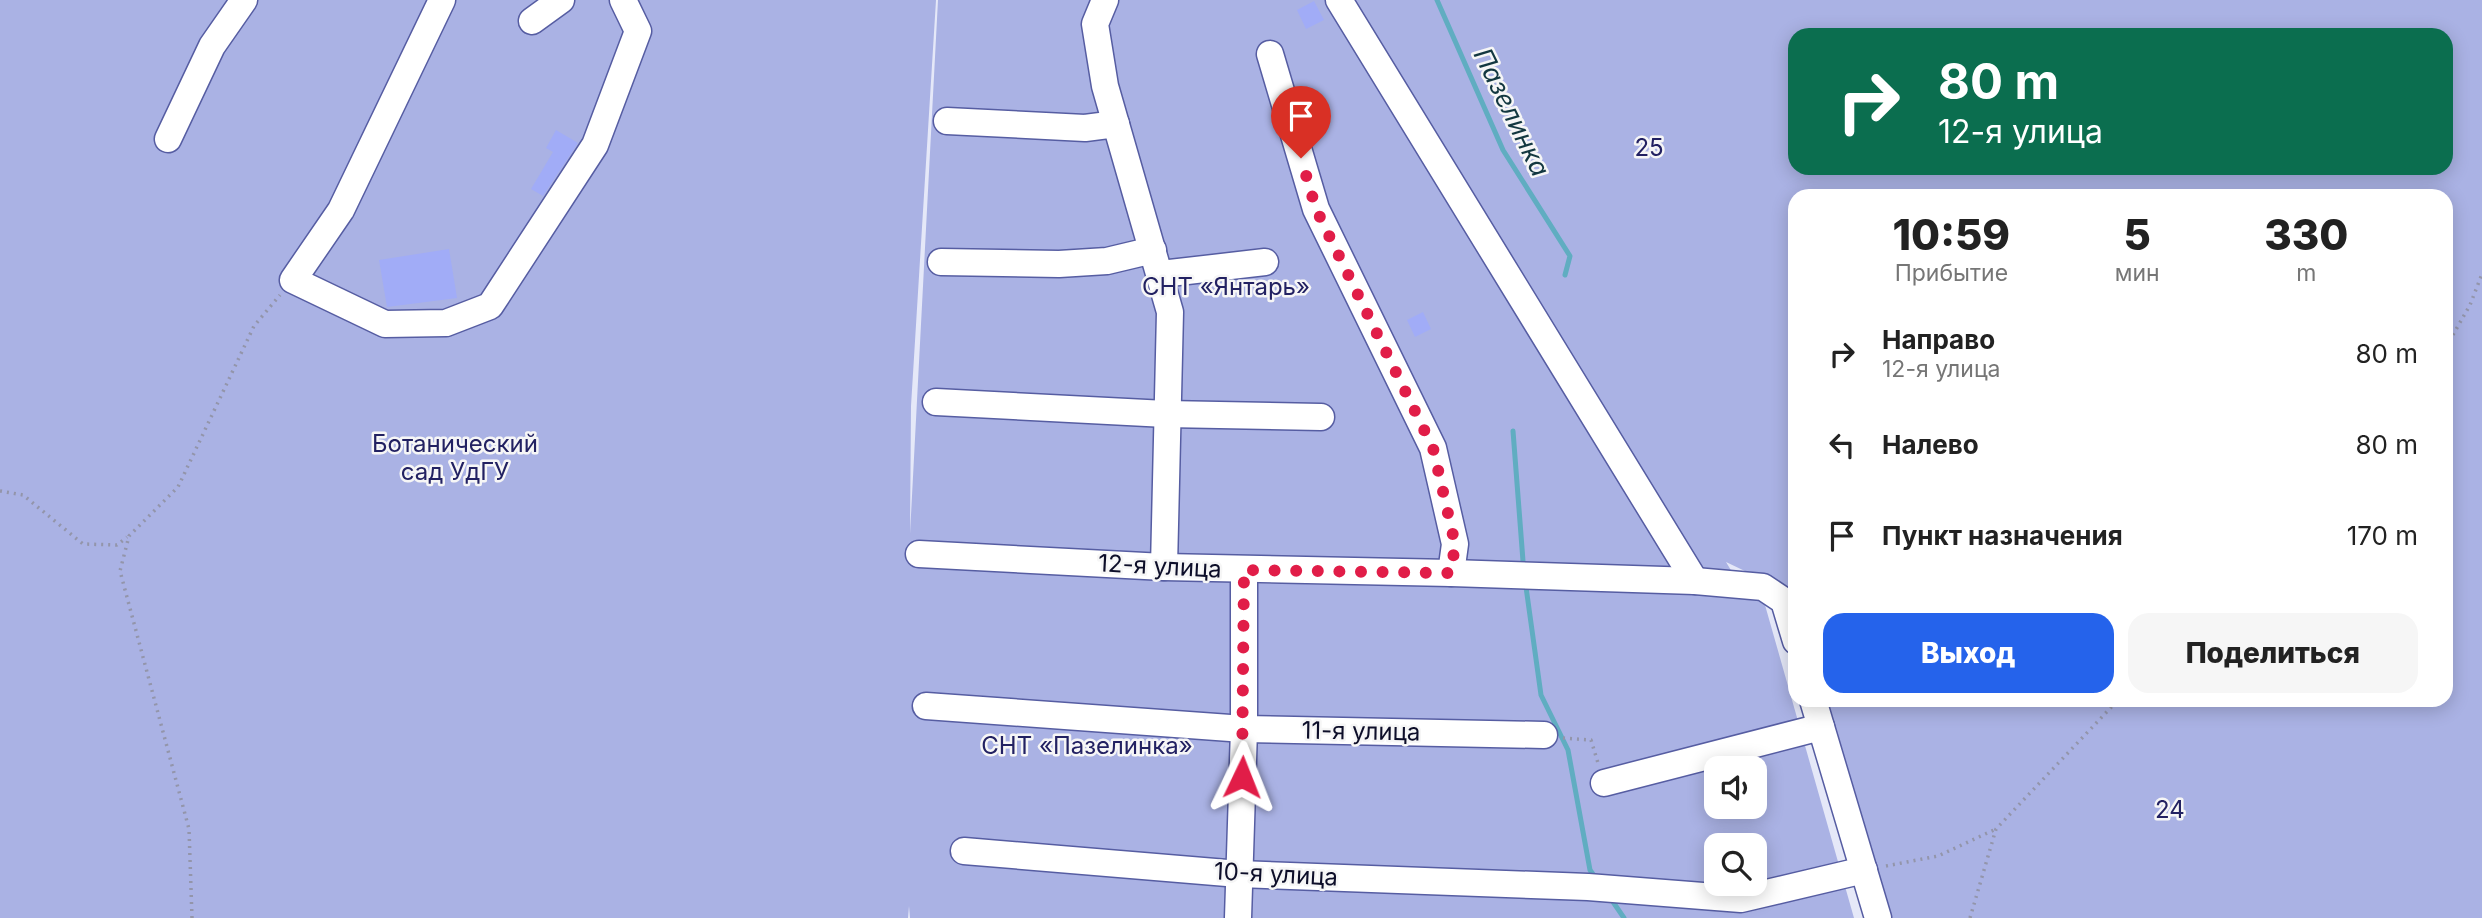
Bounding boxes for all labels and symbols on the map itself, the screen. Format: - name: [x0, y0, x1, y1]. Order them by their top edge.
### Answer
- water label: Пазелинка: [1468, 43, 1556, 181]
- pin: [1271, 86, 1331, 158]
- park label: 25: [1634, 133, 1664, 162]
- park label: СНТ «Янтарь»: [1142, 272, 1310, 301]
- park label: Ботанический сад УдГУ: [372, 429, 538, 486]
- street label: 12-я улица: [1097, 548, 1223, 584]
- street label: 11-я улица: [1301, 715, 1421, 747]
- park label: СНТ «Пазелинка»: [981, 731, 1193, 760]
- position arrow: [1205, 740, 1279, 814]
- park label: 24: [2155, 795, 2185, 824]
- street label: 10-я улица: [1213, 856, 1339, 892]

